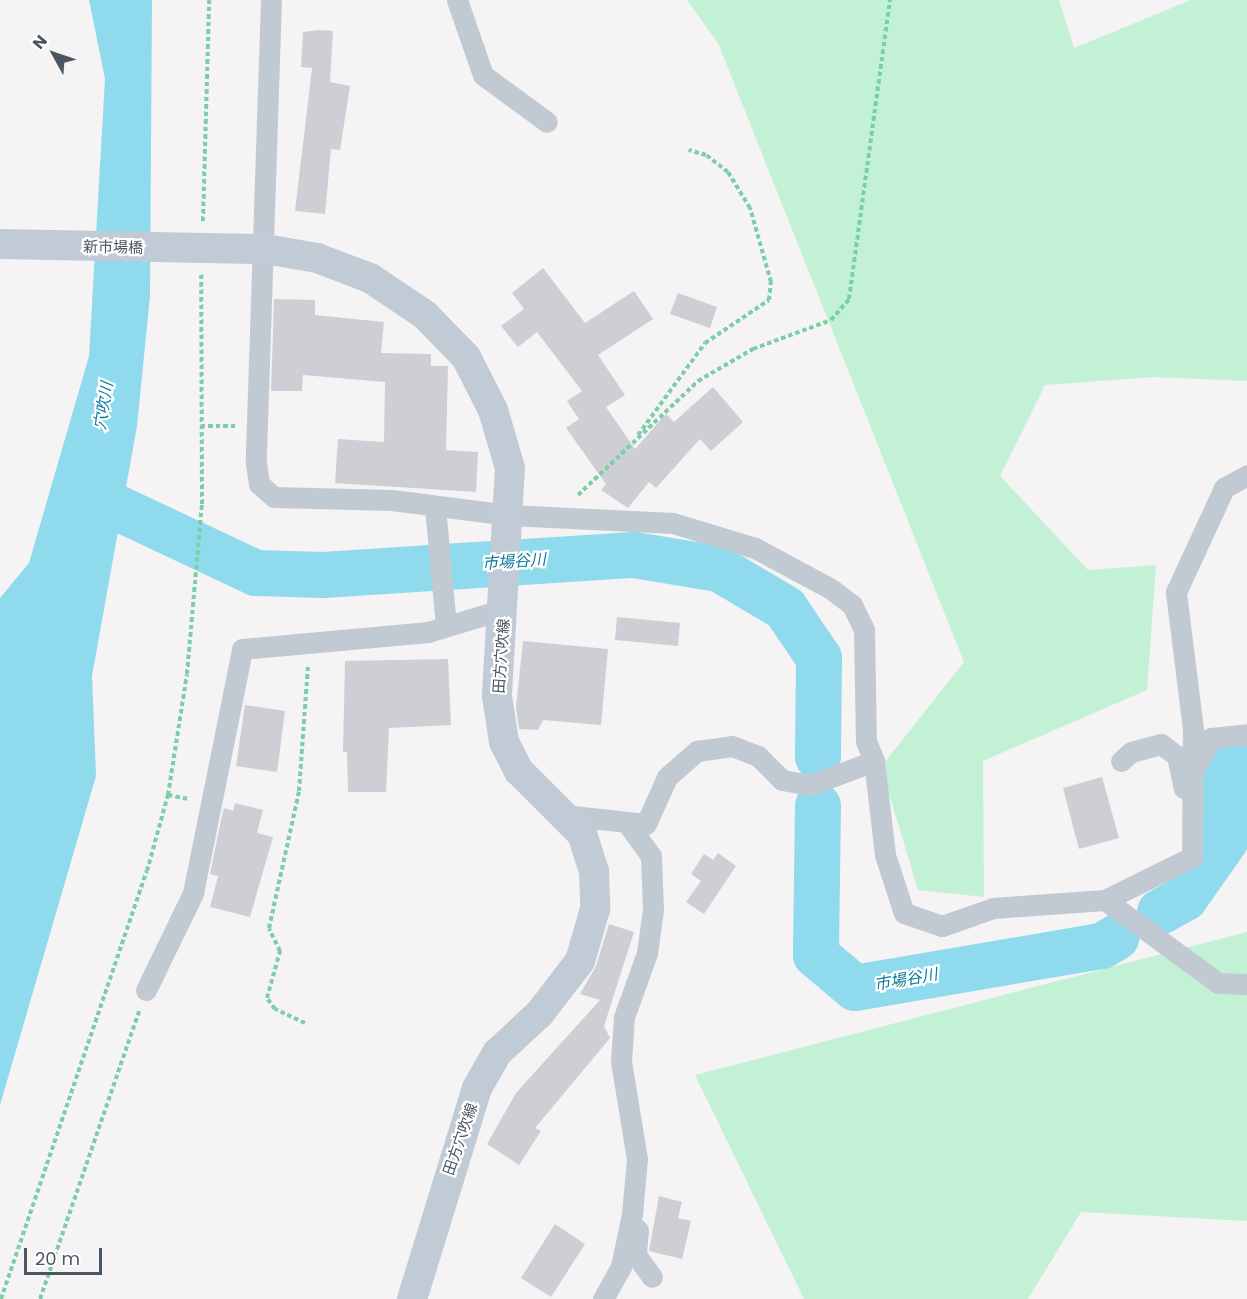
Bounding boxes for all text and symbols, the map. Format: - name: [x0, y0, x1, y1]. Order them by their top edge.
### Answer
- north arrow: [24, 24, 84, 84]
- text: N: [27, 30, 53, 54]
- street label: 新市場橋: [83, 237, 143, 257]
- water label: 穴吹川: [91, 381, 117, 431]
- water label: 市場谷川: [481, 550, 547, 574]
- street label: 田方穴吹線: [489, 618, 513, 694]
- water label: 市場谷川: [873, 965, 939, 995]
- street label: 田方穴吹線: [439, 1101, 481, 1177]
- scale bar: [27, 1236, 105, 1274]
- text: 20 m: [35, 1246, 80, 1271]

